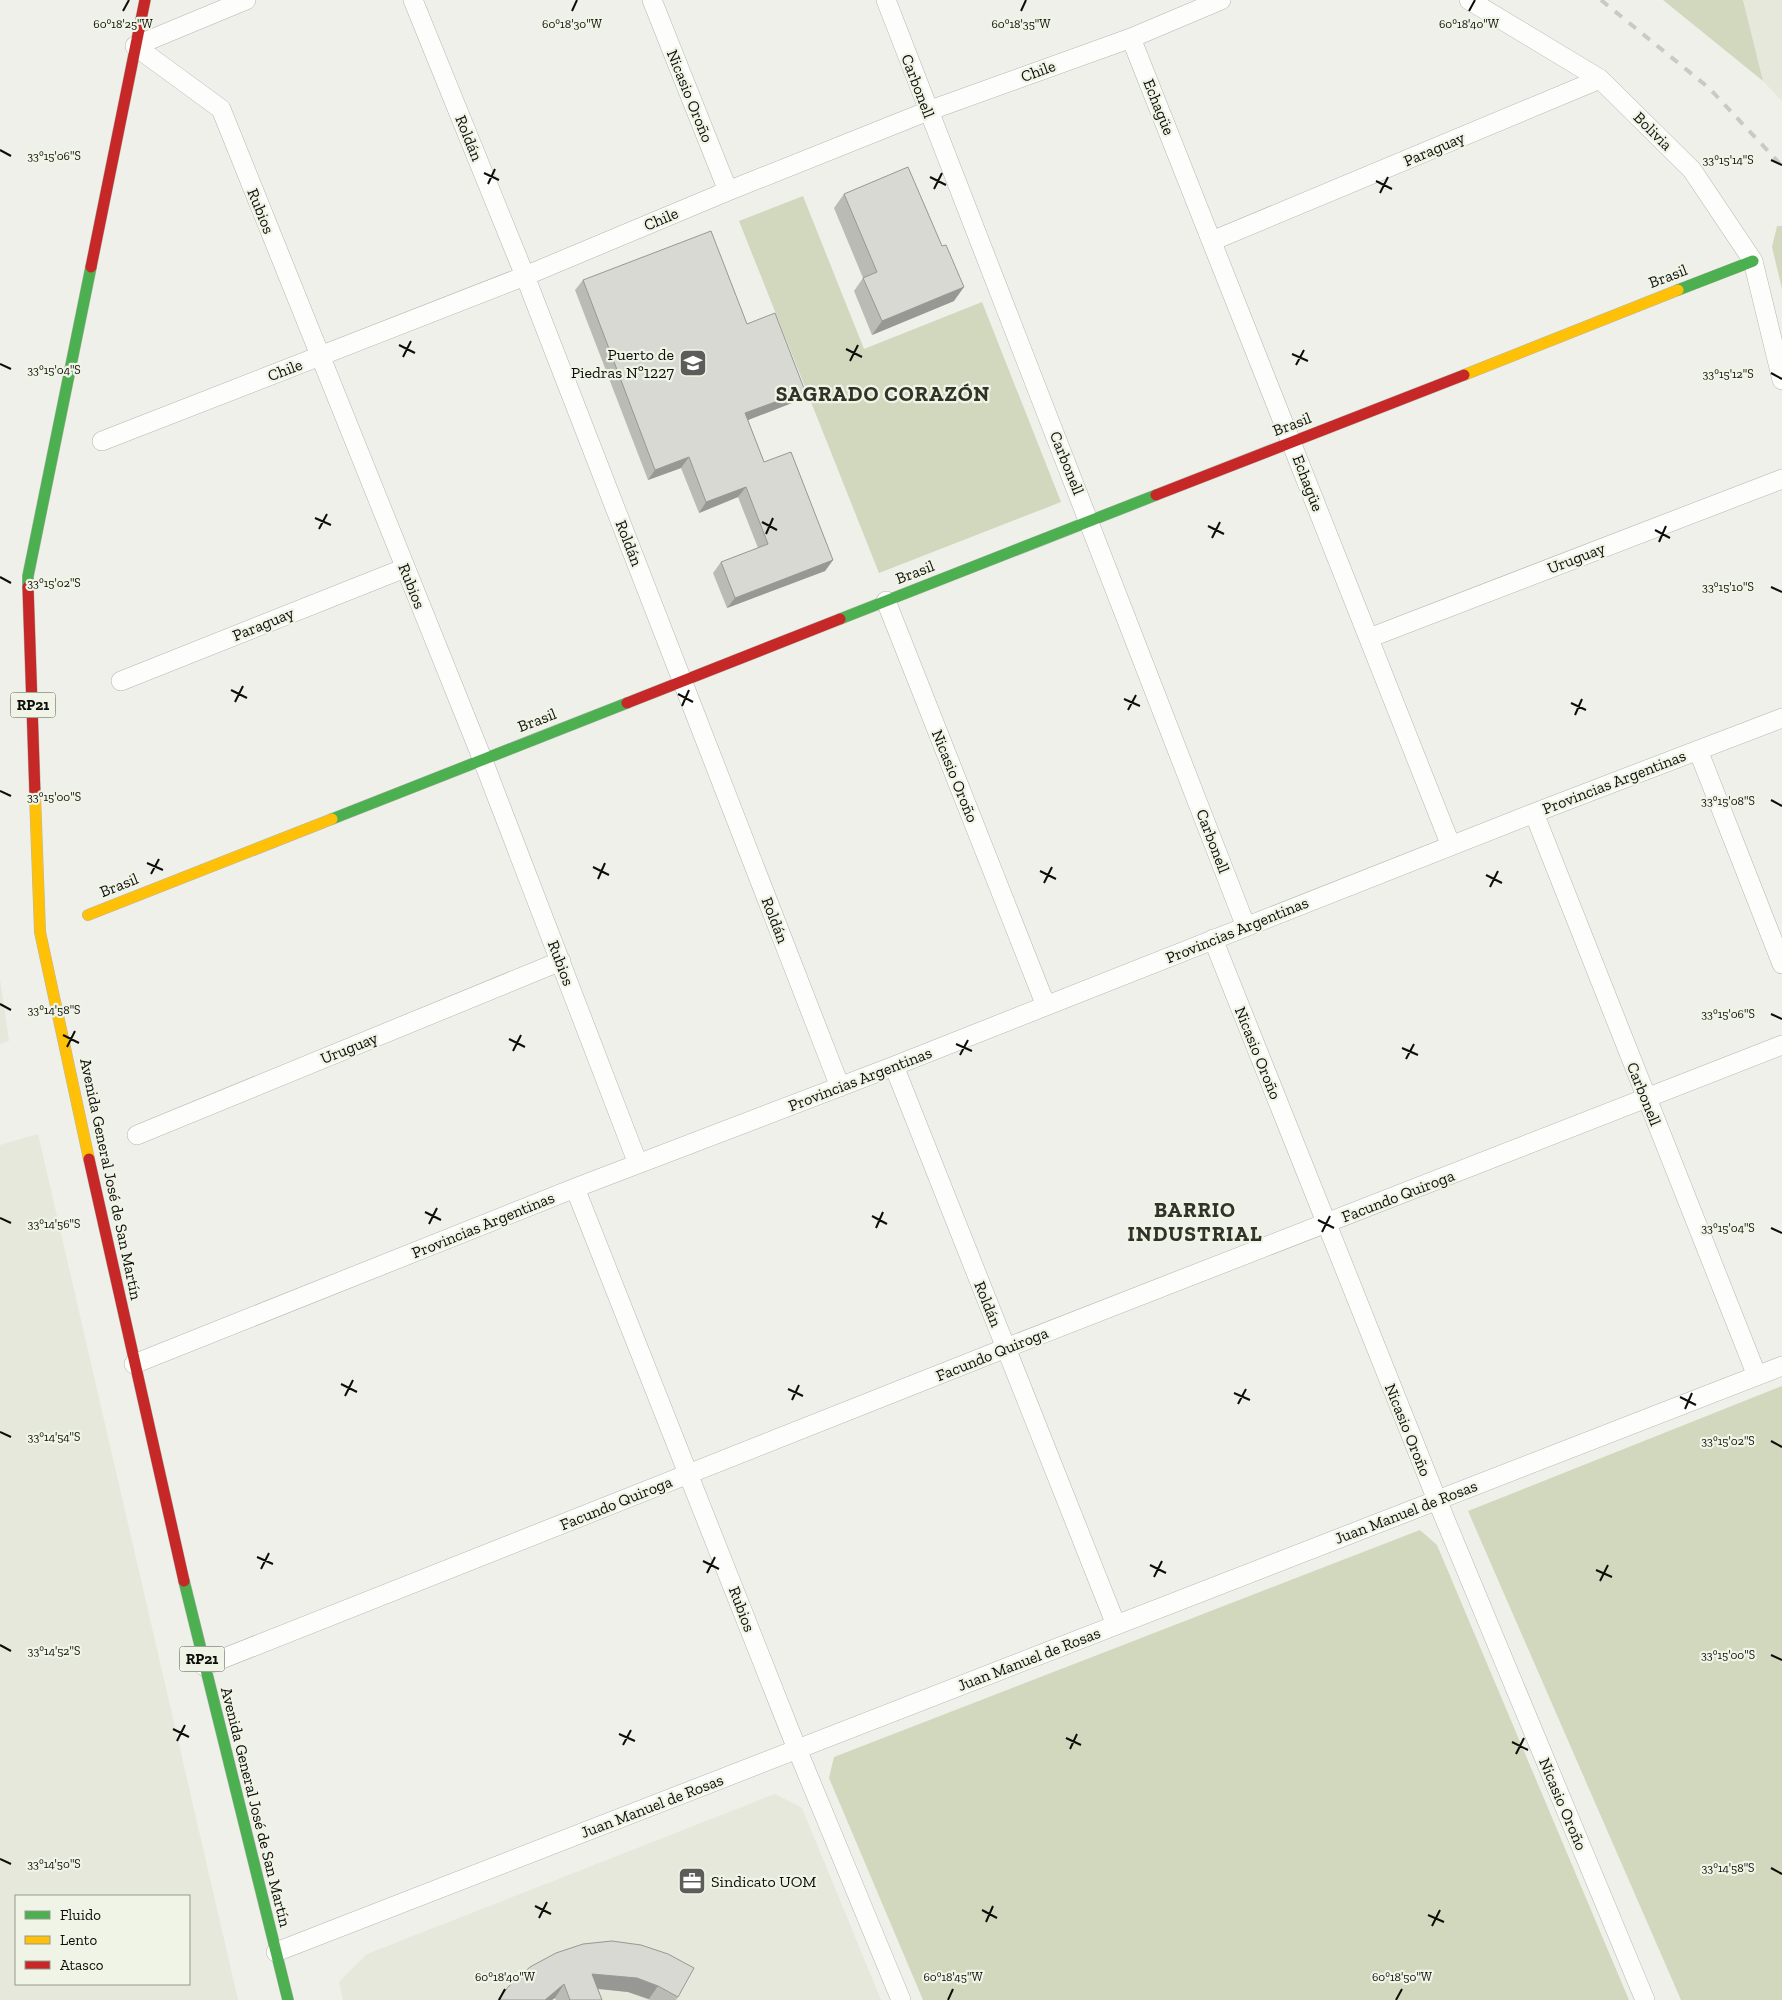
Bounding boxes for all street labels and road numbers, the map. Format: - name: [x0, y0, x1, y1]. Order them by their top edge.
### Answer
- street label: Nicasio Oroño: [663, 47, 717, 145]
- street label: Carbonell: [897, 51, 939, 121]
- street label: Chile: [1018, 56, 1058, 86]
- street label: Echagüe: [1139, 76, 1179, 138]
- street label: Bolivia: [1630, 108, 1676, 154]
- street label: Roldán: [451, 112, 487, 164]
- street label: Paraguay: [1401, 127, 1468, 170]
- street label: Rubios: [243, 186, 279, 236]
- street label: Chile: [641, 203, 681, 235]
- street label: Brasil: [1646, 260, 1690, 292]
- street label: Chile: [265, 355, 305, 385]
- street label: Brasil: [1270, 408, 1314, 440]
- street label: Carbonell: [1046, 428, 1088, 498]
- street label: Echagüe: [1289, 452, 1327, 514]
- street label: Roldán: [612, 517, 647, 570]
- street label: Uruguay: [1545, 538, 1608, 578]
- street label: Brasil: [893, 556, 937, 588]
- street label: Rubios: [394, 561, 430, 611]
- street label: Paraguay: [230, 603, 297, 645]
- road number: RP21: [10, 692, 56, 718]
- street label: Brasil: [515, 704, 559, 736]
- street label: Nicasio Oroño: [928, 727, 982, 825]
- street label: Provincias Argentinas: [1540, 746, 1688, 818]
- street label: Carbonell: [1192, 806, 1234, 876]
- street label: Brasil: [97, 869, 141, 901]
- street label: Provincias Argentinas: [1163, 893, 1311, 967]
- street label: Roldán: [758, 894, 793, 947]
- street label: Rubios: [544, 938, 578, 988]
- street label: Nicasio Oroño: [1231, 1004, 1285, 1102]
- street label: Uruguay: [318, 1028, 381, 1068]
- street label: Provincias Argentinas: [786, 1043, 934, 1115]
- street label: Avenida General José de San Martín: [76, 1057, 146, 1302]
- street label: Carbonell: [1623, 1059, 1665, 1129]
- street label: Facundo Quiroga: [1339, 1166, 1457, 1226]
- street label: Provincias Argentinas: [409, 1188, 557, 1262]
- street label: Roldán: [970, 1278, 1006, 1330]
- street label: Facundo Quiroga: [933, 1323, 1051, 1385]
- street label: Nicasio Oroño: [1381, 1381, 1435, 1479]
- street label: Facundo Quiroga: [557, 1472, 675, 1534]
- street label: Juan Manuel de Rosas: [1332, 1476, 1480, 1548]
- street label: Rubios: [725, 1584, 759, 1634]
- street label: Juan Manuel de Rosas: [955, 1623, 1103, 1695]
- road number: RP21: [180, 1646, 224, 1672]
- street label: Avenida General José de San Martín: [217, 1685, 295, 1930]
- street label: Nicasio Oroño: [1535, 1755, 1591, 1853]
- street label: Juan Manuel de Rosas: [578, 1770, 726, 1842]

